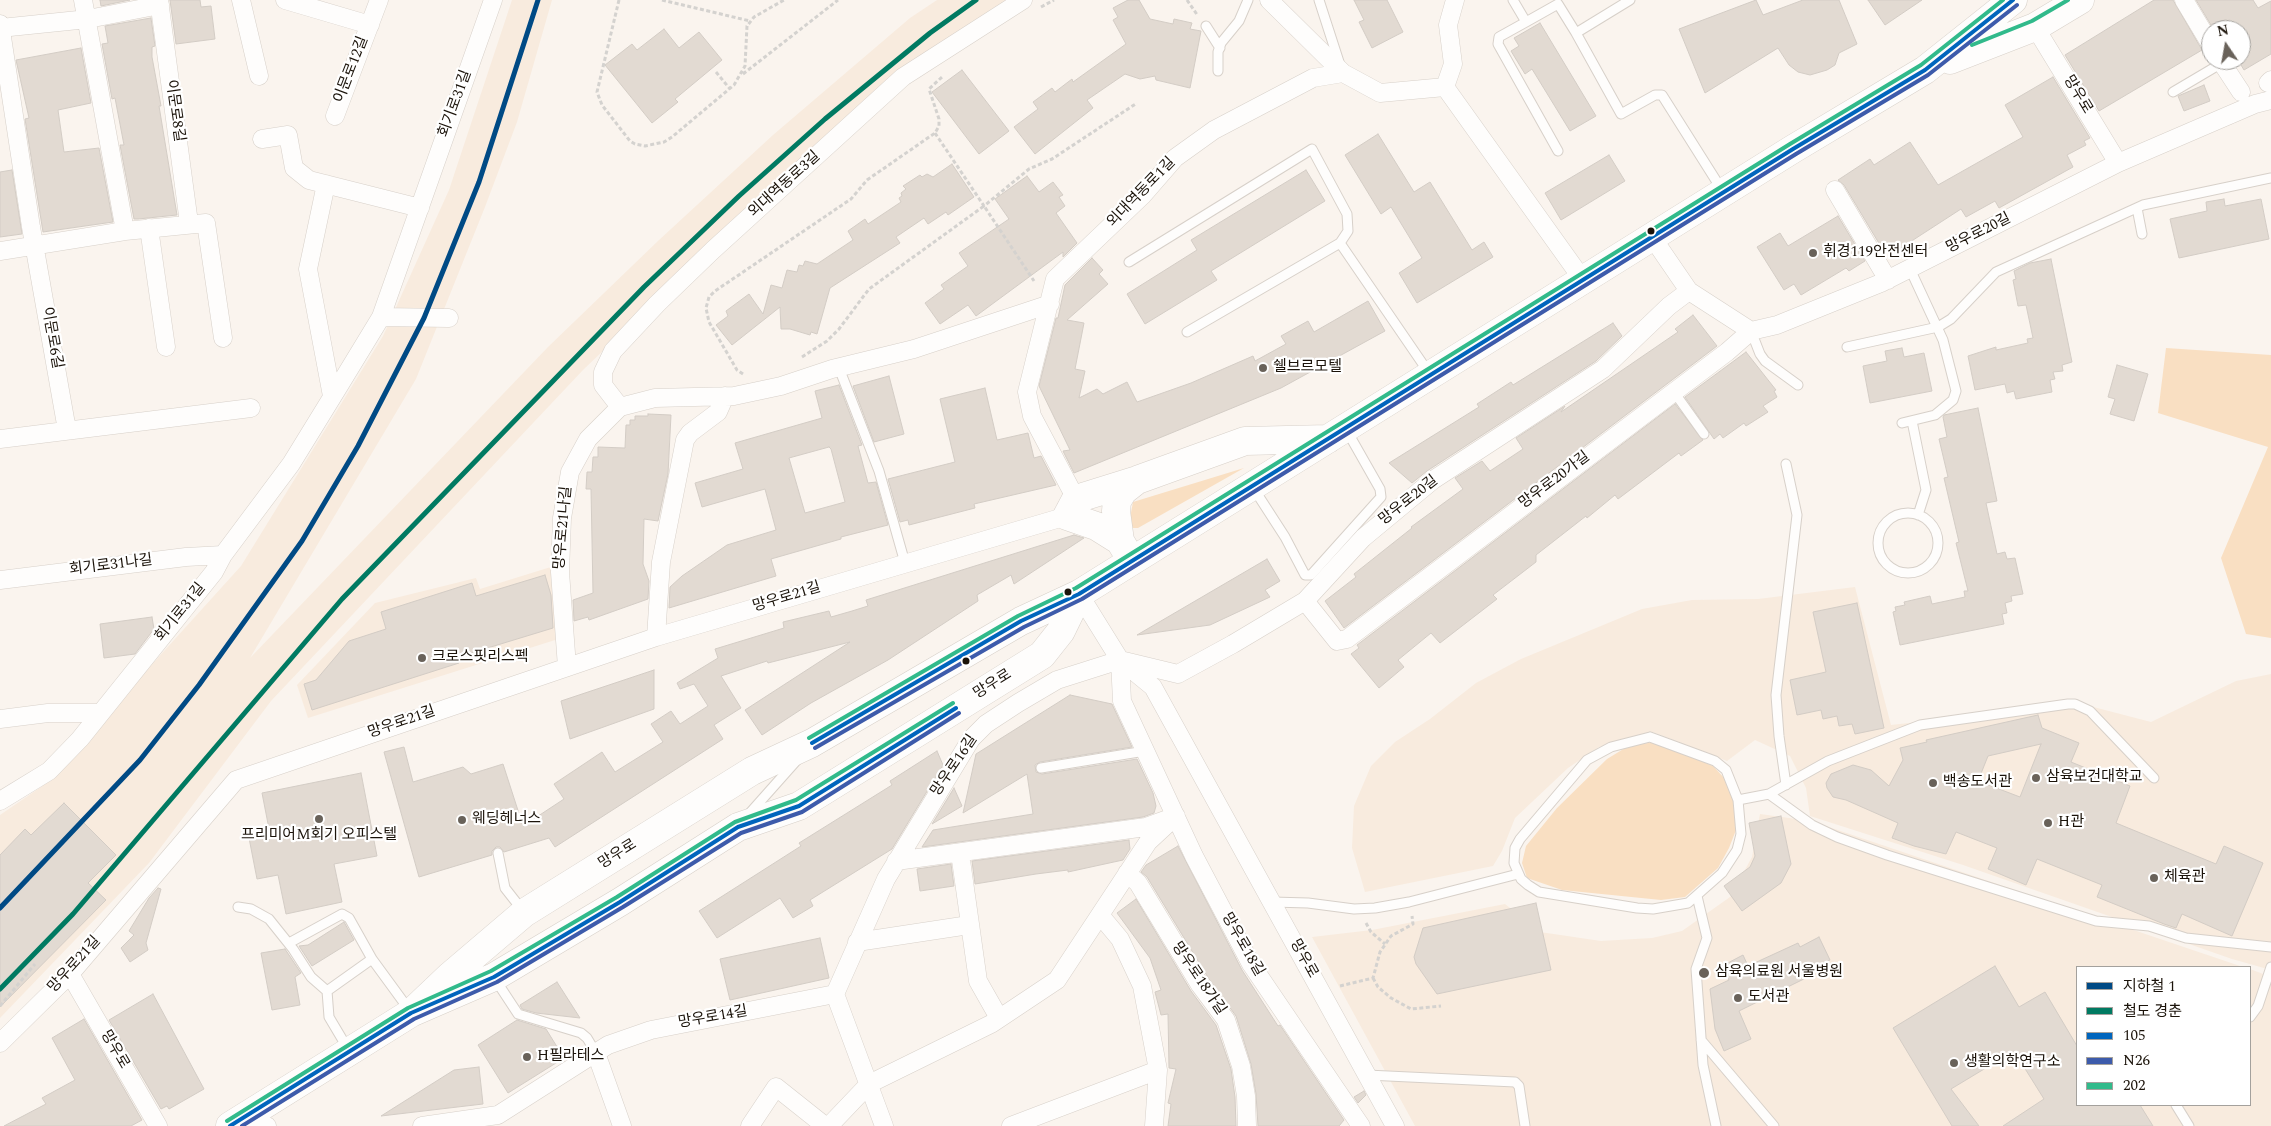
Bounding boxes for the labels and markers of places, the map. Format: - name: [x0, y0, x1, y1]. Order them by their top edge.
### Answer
- unlabelled marker: [1646, 226, 1656, 236]
- place label: 휘경119안전센터: [1823, 244, 1928, 262]
- marker: 휘경119안전센터: [1807, 247, 1819, 259]
- place label: 쉘브르모텔: [1273, 359, 1342, 377]
- marker: 쉘브르모텔: [1257, 362, 1269, 374]
- unlabelled marker: [1063, 587, 1073, 597]
- place label: 크로스핏리스펙: [432, 649, 529, 667]
- marker: 크로스핏리스펙: [416, 652, 428, 664]
- unlabelled marker: [961, 656, 971, 666]
- place label: 삼육보건대학교: [2046, 769, 2143, 787]
- marker: 삼육보건대학교: [2030, 772, 2042, 784]
- place label: 백송도서관: [1943, 774, 2012, 792]
- marker: 백송도서관: [1927, 777, 1939, 789]
- place label: 웨딩헤너스: [472, 811, 541, 829]
- marker: 프리미어M회기 오피스텔: [313, 813, 325, 825]
- marker: 웨딩헤너스: [456, 814, 468, 826]
- place label: H관: [2058, 814, 2084, 832]
- marker: H관: [2042, 817, 2054, 829]
- place label: 프리미어M회기 오피스텔: [241, 827, 397, 845]
- place label: 체육관: [2164, 869, 2205, 887]
- marker: 체육관: [2148, 872, 2160, 884]
- place label: 삼육의료원 서울병원: [1715, 964, 1843, 982]
- marker: 삼육의료원 서울병원: [1697, 966, 1711, 980]
- place label: 도서관: [1748, 989, 1789, 1007]
- marker: 도서관: [1732, 992, 1744, 1004]
- place label: H필라테스: [537, 1048, 604, 1066]
- marker: H필라테스: [521, 1051, 533, 1063]
- place label: 생활의학연구소: [1964, 1054, 2061, 1072]
- marker: 생활의학연구소: [1948, 1057, 1960, 1069]

